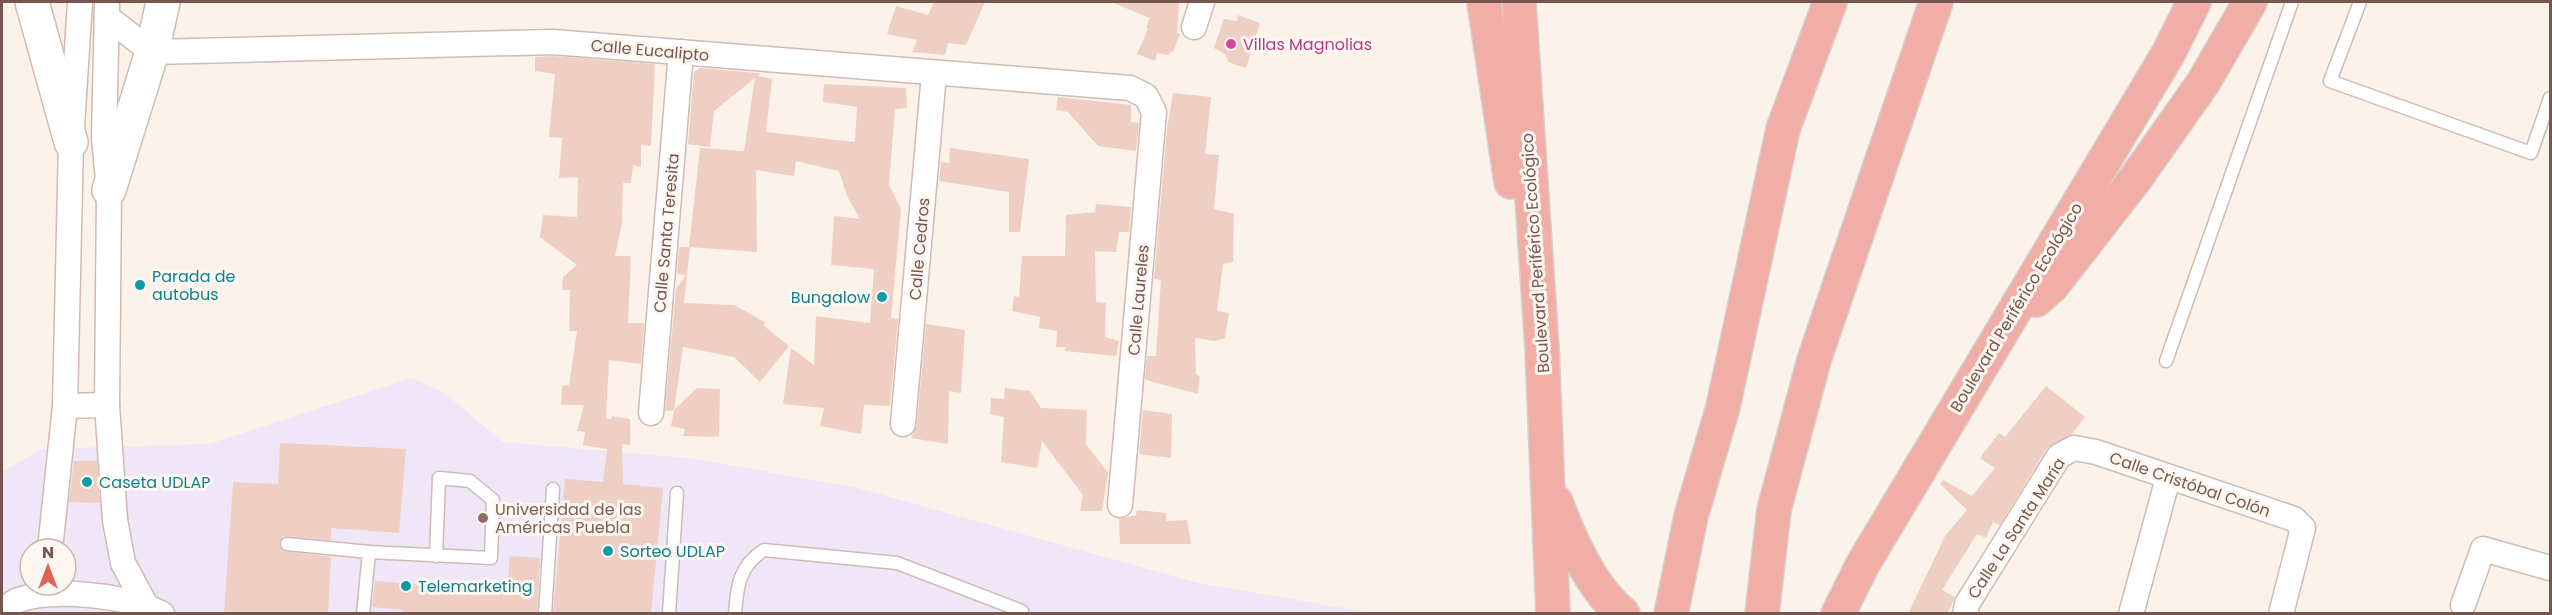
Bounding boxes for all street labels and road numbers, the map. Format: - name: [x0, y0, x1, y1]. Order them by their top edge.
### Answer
- street label: Calle Eucalipto: [590, 34, 710, 67]
- street label: Boulevard Periférico Ecológico: [1516, 132, 1555, 374]
- street label: Calle Santa Teresita: [648, 152, 685, 314]
- street label: Calle Cedros: [904, 197, 935, 301]
- street label: Boulevard Periférico Ecológico: [1945, 198, 2088, 416]
- street label: Calle Laureles: [1122, 244, 1155, 356]
- street label: Calle Cristóbal Colón: [2106, 446, 2273, 523]
- street label: Calle La Santa María: [1962, 453, 2071, 603]

